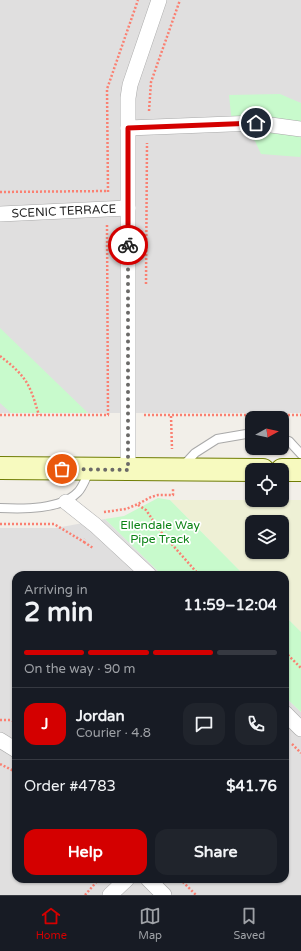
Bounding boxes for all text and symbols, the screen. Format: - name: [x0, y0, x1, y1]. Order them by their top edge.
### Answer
- pin: [239, 106, 273, 140]
- icon: home: [245, 112, 267, 134]
- street label: SCENIC TERRACE: [11, 202, 117, 220]
- courier: [108, 225, 148, 265]
- icon: bike: [117, 234, 139, 256]
- north arrow: [245, 411, 289, 455]
- map controls: [245, 411, 289, 559]
- pin: [45, 452, 79, 486]
- icon: bag: [51, 458, 73, 480]
- button: locate: [245, 463, 289, 507]
- button: layers: [245, 515, 289, 559]
- park label: Ellendale Way Pipe Track: [120, 518, 200, 546]
- text: Arriving in: [24, 582, 88, 598]
- text: 11:59–12:04: [184, 596, 277, 614]
- text: 2 min: [24, 597, 93, 628]
- text: On the way · 90 m: [24, 661, 136, 677]
- button: chat: [183, 703, 225, 745]
- button: phone: [235, 703, 277, 745]
- text: Jordan: [76, 707, 125, 725]
- text: J: [42, 715, 49, 733]
- text: Courier · 4.8: [76, 725, 151, 741]
- text: Order #4783: [24, 777, 116, 795]
- text: $41.76: [226, 777, 277, 795]
- button: Help: [24, 829, 147, 875]
- button: Share: [155, 829, 277, 875]
- tab: Home: [36, 905, 67, 942]
- tab: Map: [138, 905, 162, 942]
- tab: Saved: [233, 905, 265, 942]

